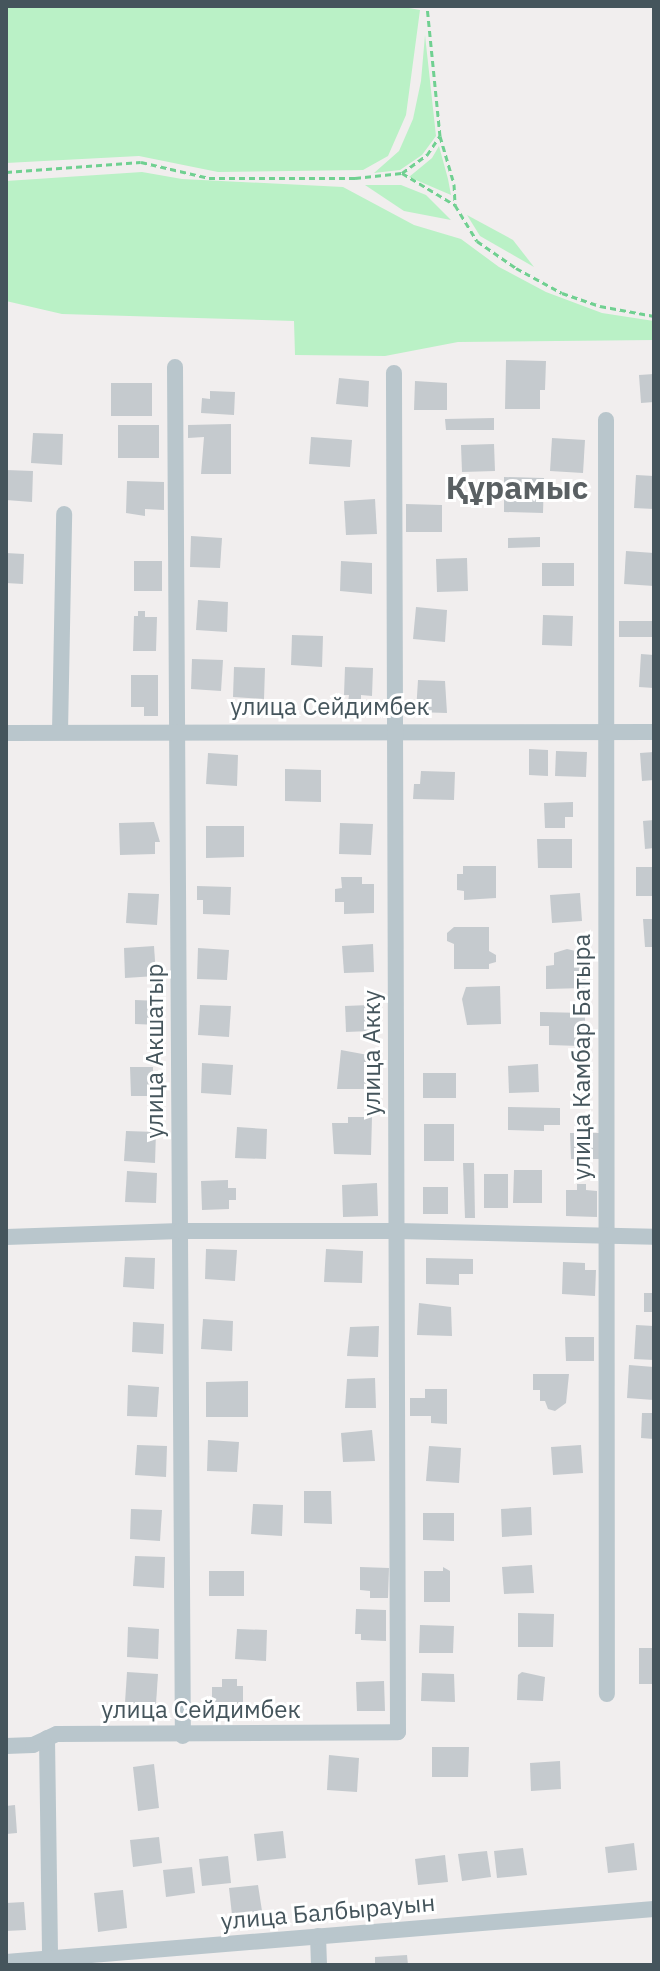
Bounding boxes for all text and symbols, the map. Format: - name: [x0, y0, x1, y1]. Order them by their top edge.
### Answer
- district label: Құрамыс: [446, 468, 588, 506]
- street label: улица Сейдимбек: [230, 693, 430, 721]
- street label: улица Камбар Батыра: [568, 934, 596, 1180]
- street label: улица Акшатыр: [141, 964, 169, 1138]
- street label: улица Акку: [358, 990, 386, 1116]
- street label: улица Сейдимбек: [101, 1696, 301, 1724]
- street label: улица Балбырауын: [220, 1888, 436, 1936]

